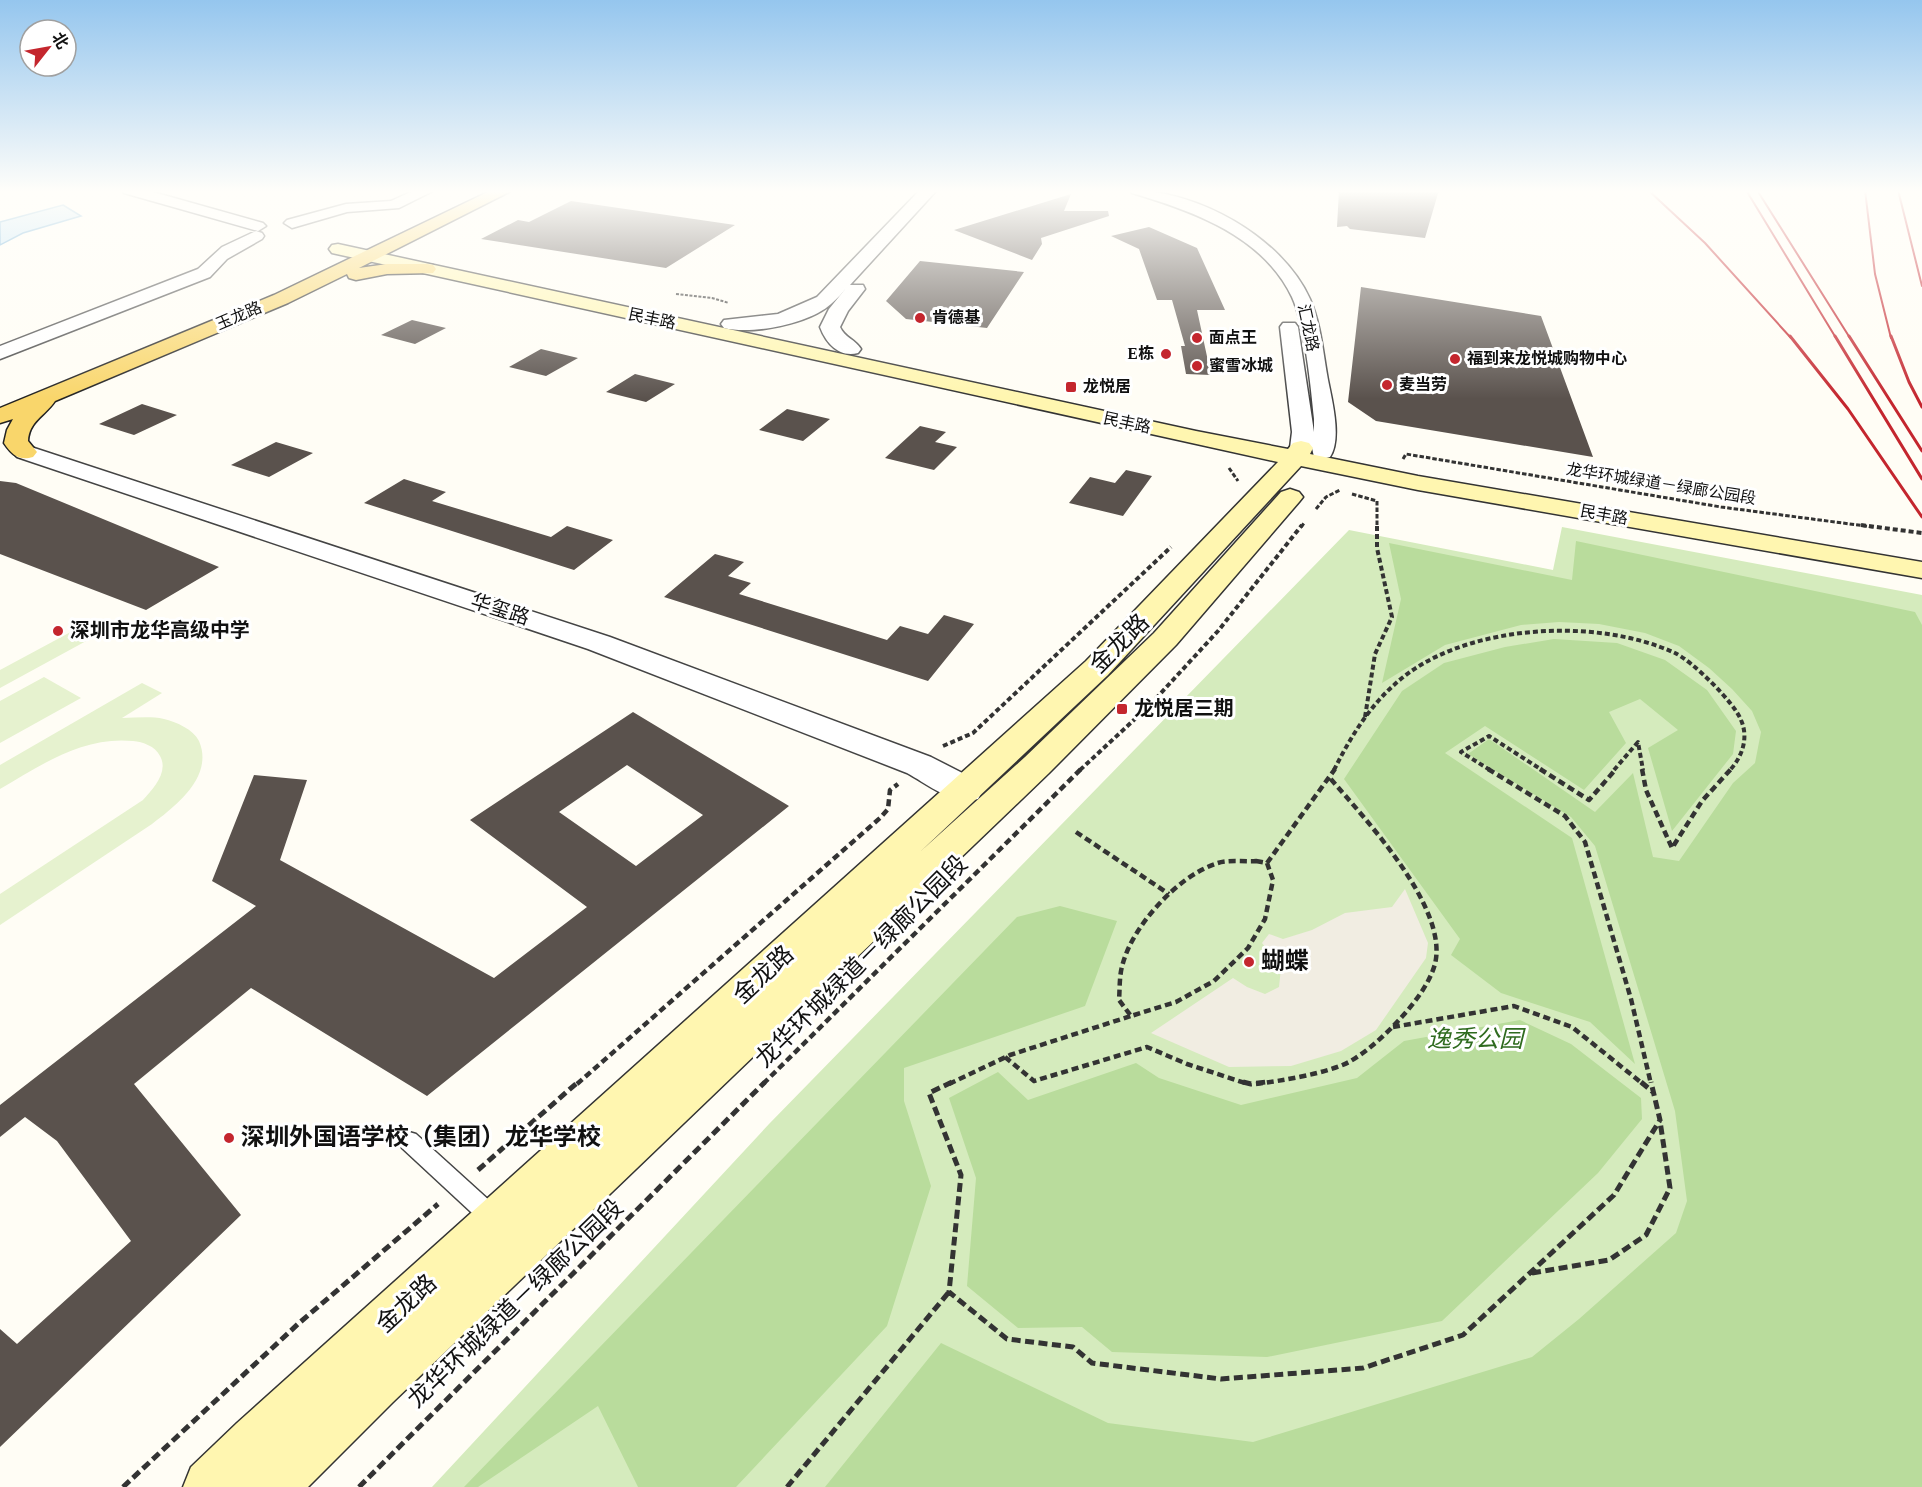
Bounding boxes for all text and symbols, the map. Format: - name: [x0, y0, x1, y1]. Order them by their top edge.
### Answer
- north arrow: [18, 18, 78, 78]
- text: 北: [46, 28, 74, 54]
- street label: 玉龙路: [212, 296, 266, 336]
- street label: 民丰路: [626, 302, 678, 336]
- street label: 汇龙路: [1291, 302, 1325, 354]
- place label: 肯德基: [932, 306, 981, 330]
- marker: 肯德基: [913, 311, 927, 325]
- place label: 面点王: [1209, 326, 1257, 350]
- marker: 面点王: [1190, 331, 1204, 345]
- place label: E栋: [1127, 342, 1154, 366]
- marker: E栋: [1159, 347, 1173, 361]
- place label: 福到来龙悦城购物中心: [1467, 347, 1627, 371]
- marker: 福到来龙悦城购物中心: [1448, 352, 1462, 366]
- place label: 蜜雪冰城: [1209, 354, 1273, 378]
- marker: 蜜雪冰城: [1190, 359, 1204, 373]
- place label: 麦当劳: [1399, 373, 1447, 397]
- place label: 龙悦居: [1083, 375, 1131, 399]
- marker: 麦当劳: [1380, 378, 1394, 392]
- marker: 龙悦居: [1064, 380, 1078, 394]
- street label: 民丰路: [1101, 406, 1153, 440]
- street label: 龙华环城绿道－绿廊公园段: [1564, 457, 1758, 511]
- street label: 民丰路: [1578, 499, 1630, 531]
- street label: 华玺路: [467, 586, 533, 634]
- street label: 金龙路: [1082, 606, 1158, 682]
- place label: 深圳市龙华高级中学: [70, 616, 250, 646]
- marker: 深圳市龙华高级中学: [51, 624, 65, 638]
- place label: 龙悦居三期: [1134, 694, 1234, 724]
- marker: 龙悦居三期: [1115, 702, 1129, 716]
- street label: 龙华环城绿道－绿廊公园段: [747, 847, 977, 1077]
- street label: 金龙路: [725, 937, 803, 1013]
- place label: 蝴蝶: [1261, 944, 1309, 980]
- marker: 蝴蝶: [1242, 955, 1256, 969]
- park label: 逸秀公园: [1427, 1022, 1526, 1058]
- place label: 深圳外国语学校（集团）龙华学校: [241, 1120, 601, 1156]
- marker: 深圳外国语学校（集团）龙华学校: [222, 1131, 236, 1145]
- street label: 龙华环城绿道－绿廊公园段: [400, 1191, 632, 1417]
- street label: 金龙路: [368, 1266, 446, 1342]

